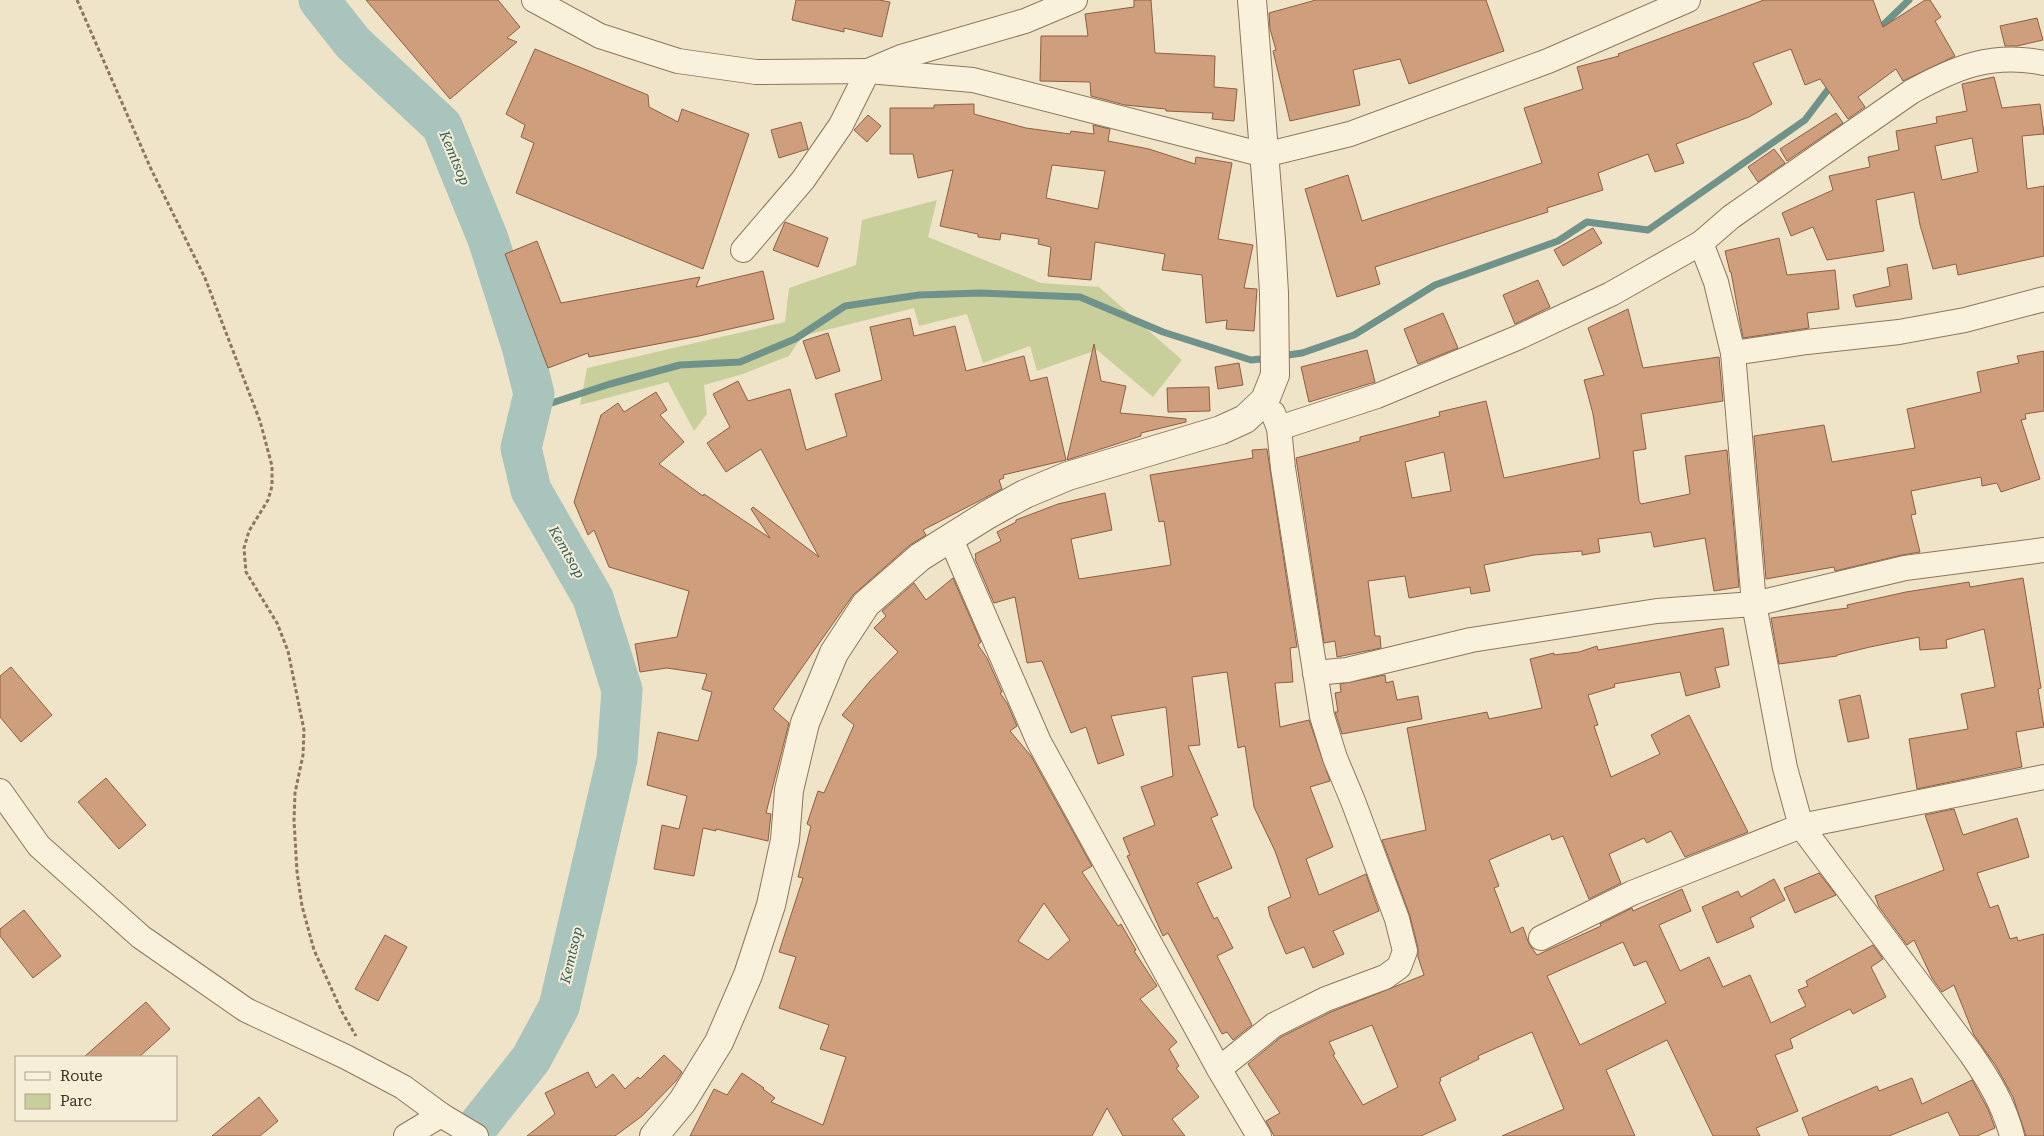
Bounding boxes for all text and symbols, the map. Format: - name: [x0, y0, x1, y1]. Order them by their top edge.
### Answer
- water label: Kemtsop: [436, 127, 474, 188]
- water label: Kemtsop: [545, 522, 588, 581]
- water label: Kemtsop: [557, 925, 585, 986]
- legend: [15, 1056, 178, 1121]
- text: Route: [60, 1067, 102, 1085]
- text: Parc: [60, 1092, 92, 1110]

